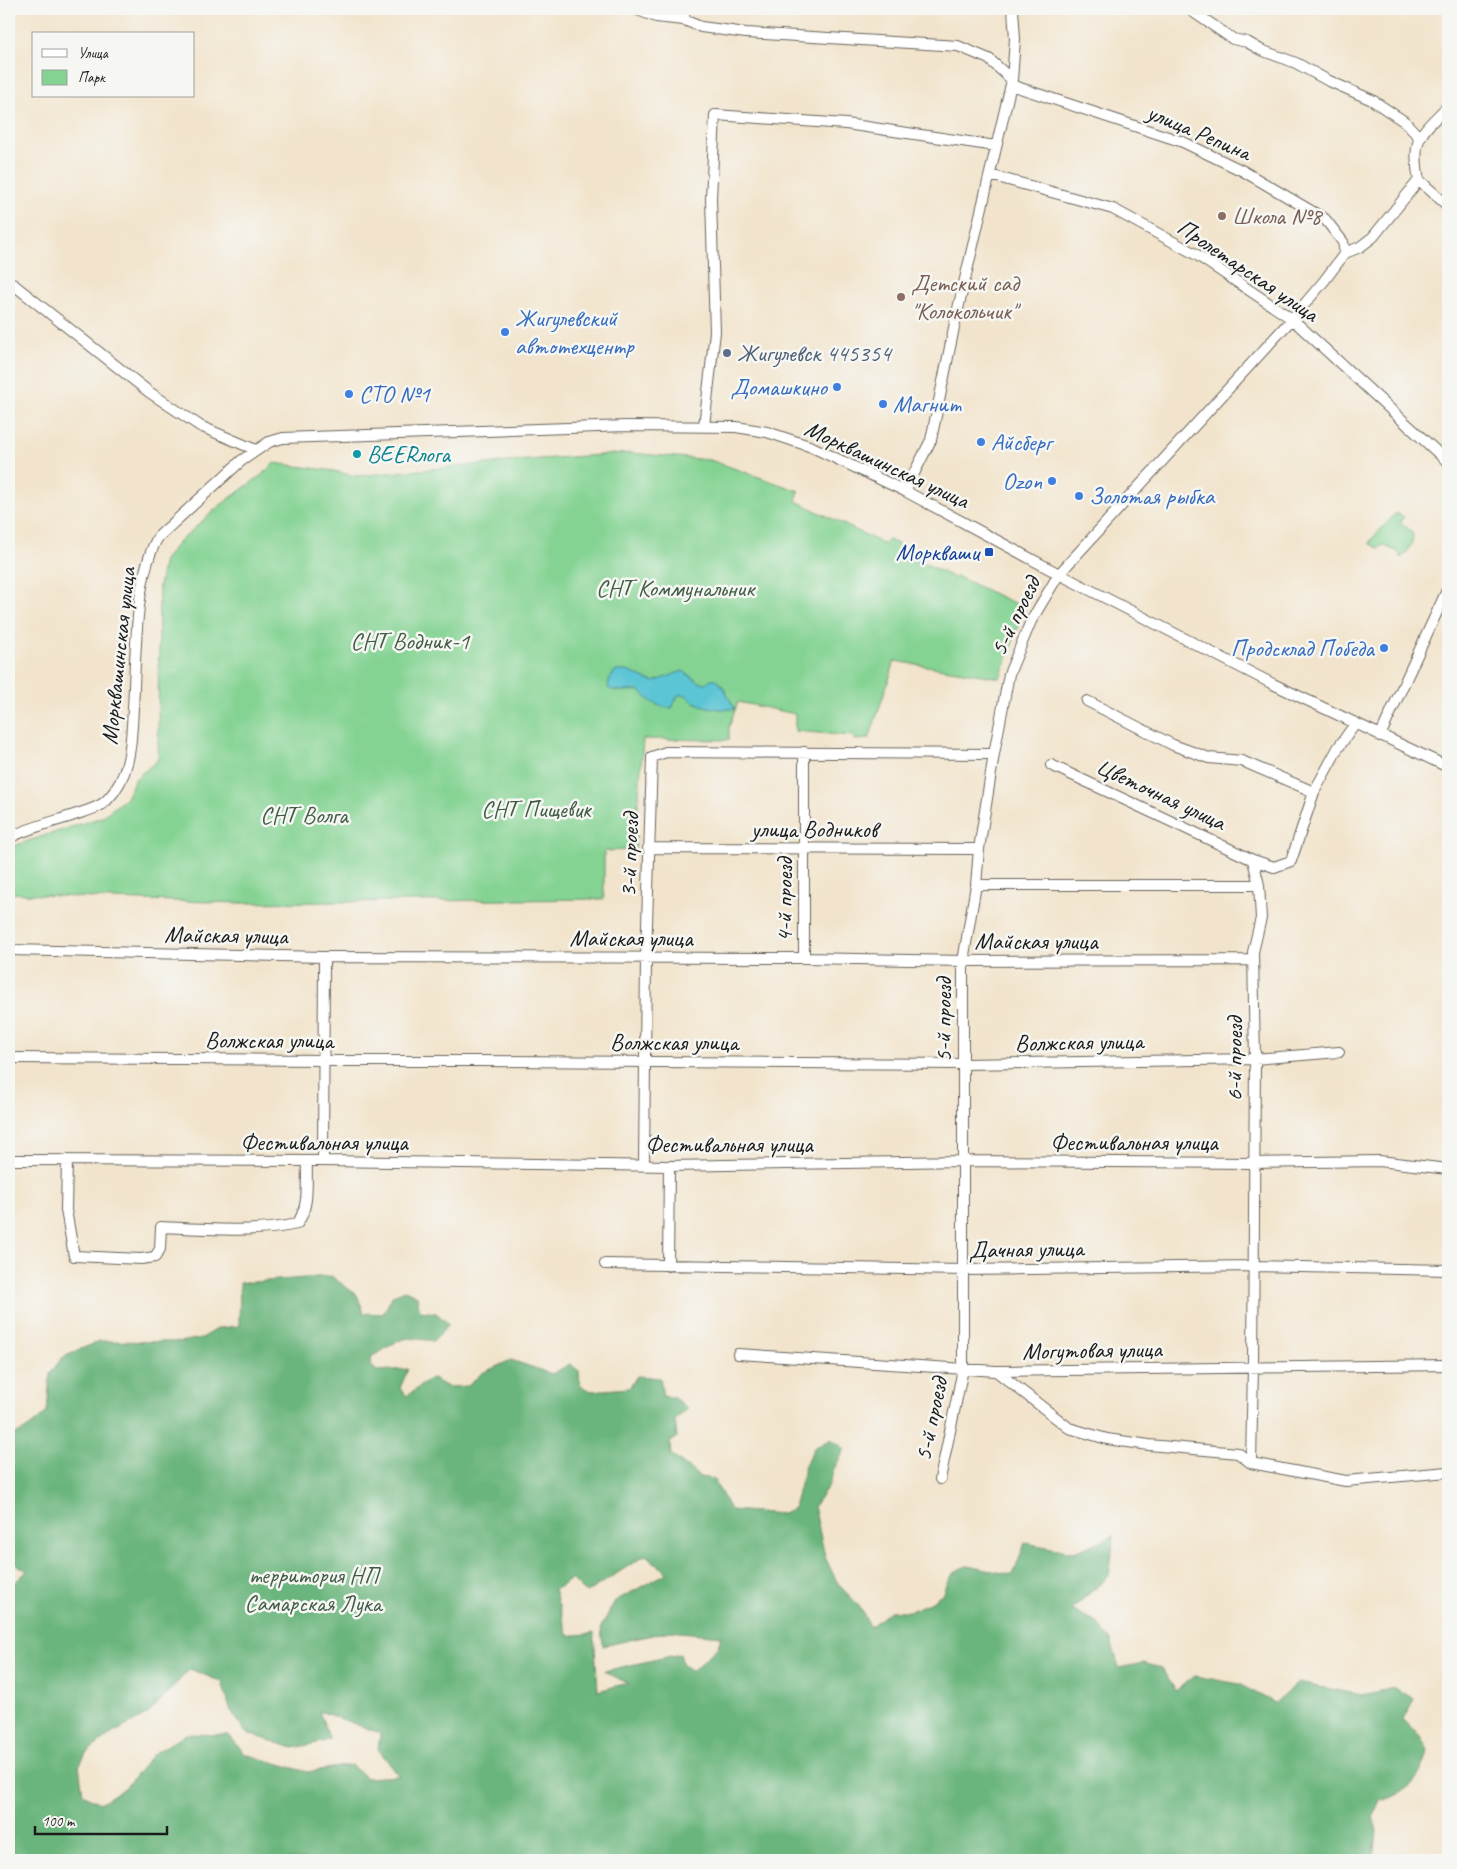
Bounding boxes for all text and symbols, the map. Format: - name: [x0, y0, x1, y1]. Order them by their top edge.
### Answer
- legend: [32, 32, 195, 98]
- text: Улица: [78, 44, 109, 63]
- text: Парк: [78, 68, 106, 87]
- street label: улица Репина: [1141, 96, 1257, 168]
- place label: Школа №8: [1232, 201, 1324, 231]
- marker: Школа №8: [1216, 210, 1228, 222]
- street label: Пролетарская улица: [1172, 212, 1326, 329]
- place label: Детский сад "Колокольчик": [911, 268, 1022, 326]
- marker: Детский сад "Колокольчик": [895, 291, 907, 303]
- place label: Жигулевский автотехцентр: [515, 303, 635, 361]
- marker: Жигулевский автотехцентр: [499, 326, 511, 338]
- place label: Жигулевск 445354: [737, 338, 893, 368]
- marker: Жигулевск 445354: [721, 347, 733, 359]
- place label: Домашкино: [730, 372, 829, 402]
- place label: СТО №1: [359, 379, 431, 409]
- marker: Домашкино: [831, 381, 843, 393]
- marker: СТО №1: [343, 388, 355, 400]
- place label: Магнит: [893, 389, 962, 419]
- marker: Магнит: [877, 398, 889, 410]
- street label: Морквашинская улица: [800, 413, 975, 516]
- place label: Айсберг: [991, 427, 1055, 457]
- marker: Айсберг: [975, 436, 987, 448]
- place label: BEERлога: [367, 439, 451, 469]
- marker: BEERлога: [351, 448, 363, 460]
- place label: Ozon: [1003, 466, 1042, 496]
- marker: Ozon: [1046, 475, 1058, 487]
- place label: Золотая рыбка: [1089, 481, 1216, 511]
- marker: Золотая рыбка: [1073, 490, 1085, 502]
- place label: Моркваши: [896, 537, 981, 567]
- marker: Моркваши: [983, 546, 995, 558]
- street label: Морквашинская улица: [94, 565, 142, 746]
- street label: 5-й проезд: [983, 569, 1048, 660]
- park label: СНТ Коммунальник: [596, 573, 756, 603]
- park label: СНТ Водник-1: [351, 626, 471, 656]
- place label: Продсклад Победа: [1231, 633, 1375, 663]
- marker: Продсклад Победа: [1378, 642, 1390, 654]
- street label: Цветочная улица: [1091, 751, 1232, 838]
- park label: СНТ Пищевик: [481, 794, 593, 824]
- park label: СНТ Волга: [260, 800, 349, 830]
- street label: 3-й проезд: [613, 810, 646, 898]
- street label: улица Водников: [749, 814, 882, 844]
- street label: 4-й проезд: [769, 855, 799, 942]
- street label: Майская улица: [164, 919, 289, 951]
- street label: Майская улица: [569, 923, 694, 953]
- street label: Майская улица: [974, 926, 1099, 956]
- street label: 5-й проезд: [928, 975, 958, 1062]
- street label: 6-й проезд: [1219, 1014, 1249, 1101]
- street label: Волжская улица: [205, 1025, 335, 1055]
- street label: Волжская улица: [1015, 1026, 1146, 1058]
- street label: Волжская улица: [610, 1027, 740, 1057]
- street label: Фестивальная улица: [240, 1127, 409, 1157]
- street label: Фестивальная улица: [1050, 1127, 1219, 1157]
- street label: Фестивальная улица: [645, 1129, 814, 1159]
- street label: Дачная улица: [968, 1233, 1086, 1265]
- street label: Могутовая улица: [1022, 1334, 1163, 1366]
- street label: 5-й проезд: [908, 1372, 955, 1463]
- park label: территория НП Самарская Лука: [245, 1560, 384, 1618]
- scale bar: [35, 1804, 168, 1836]
- text: 100 m: [42, 1812, 76, 1831]

